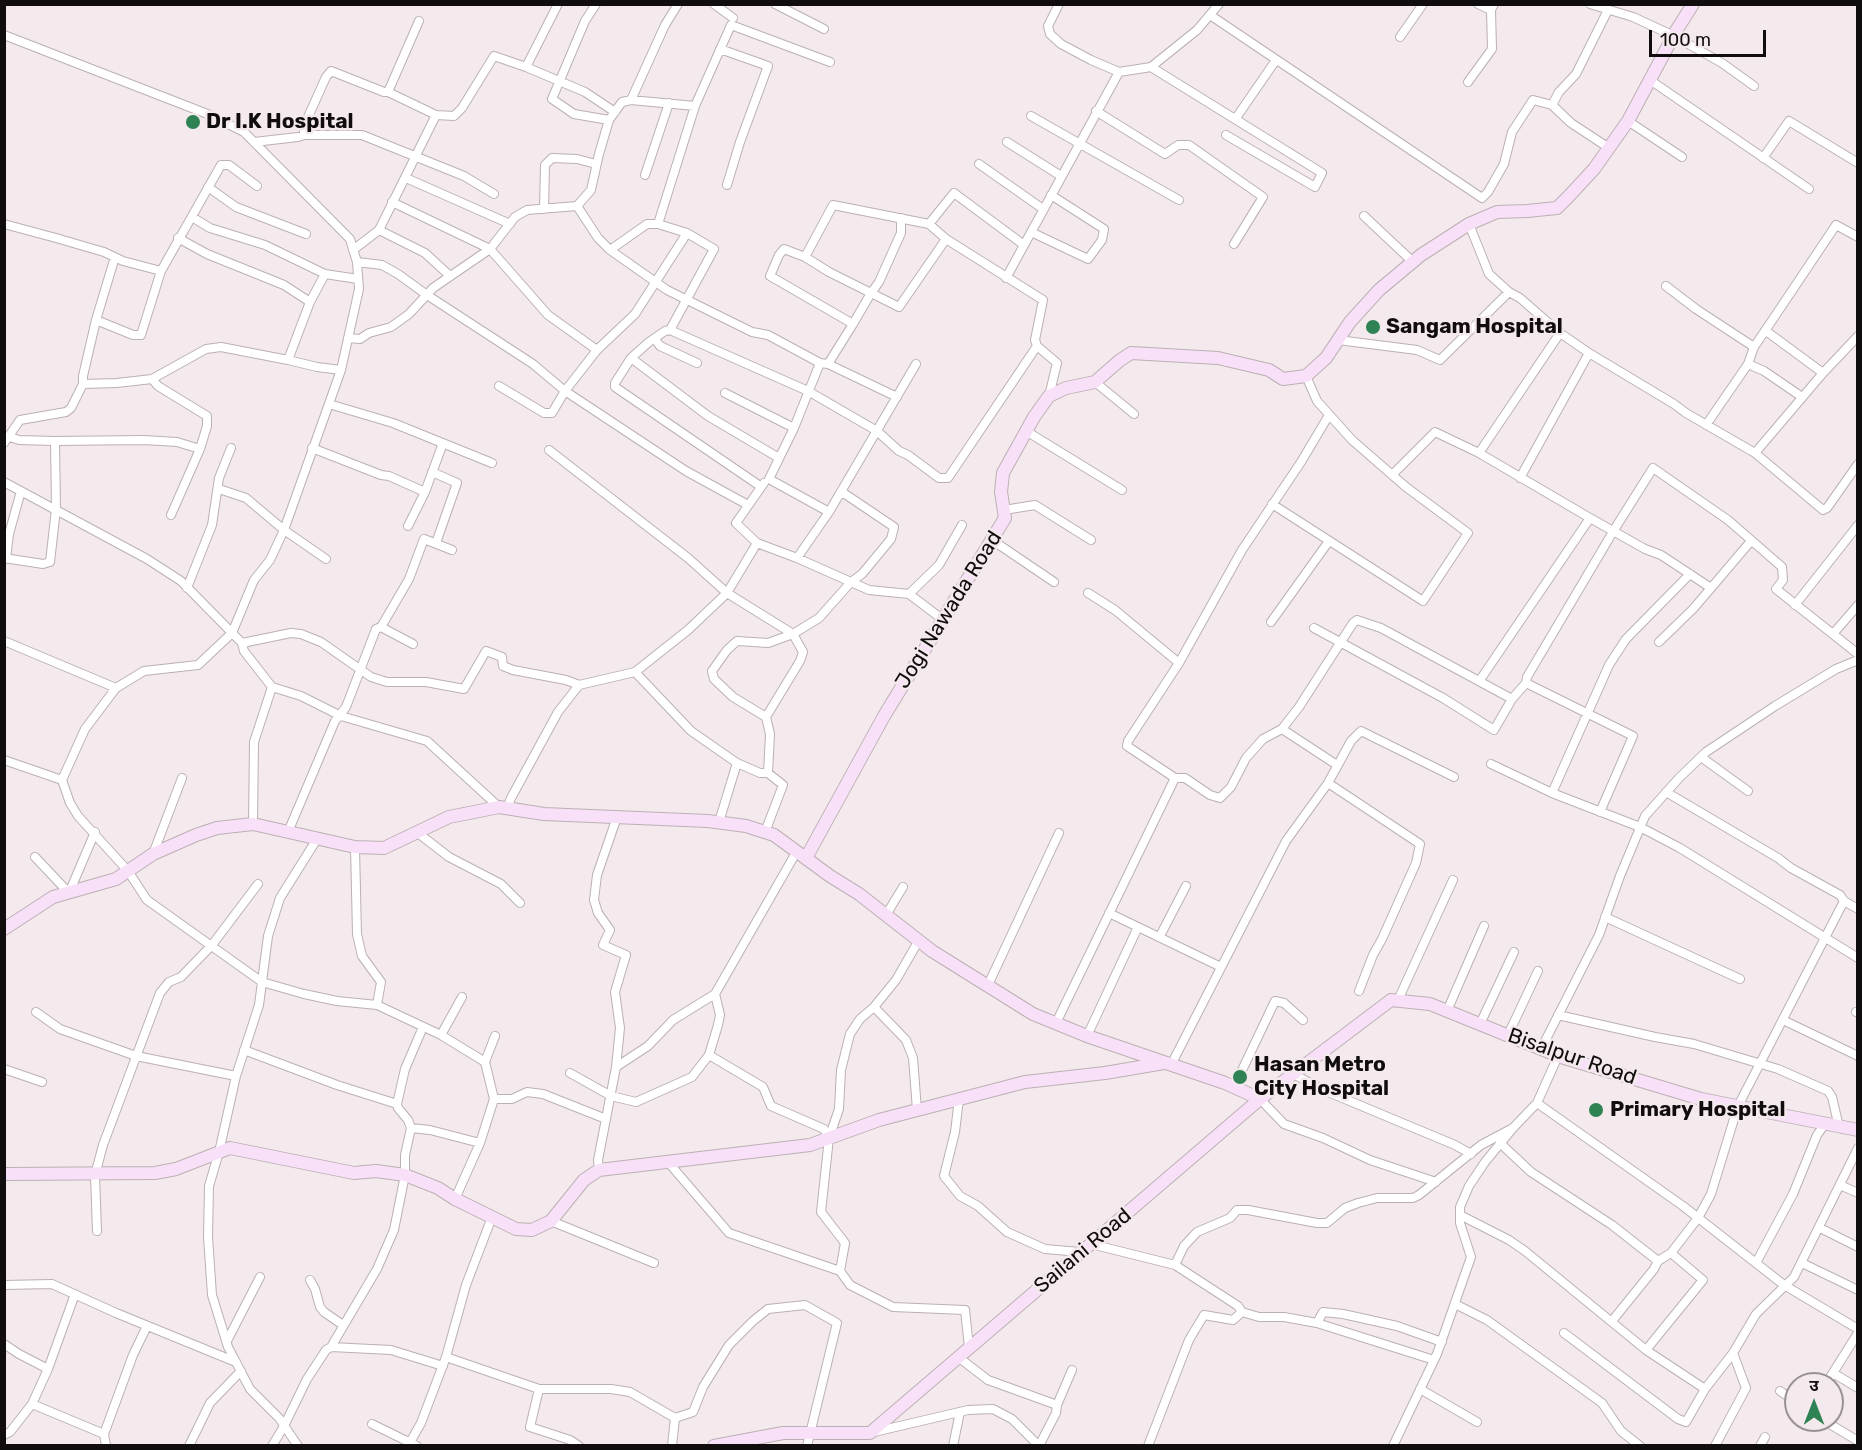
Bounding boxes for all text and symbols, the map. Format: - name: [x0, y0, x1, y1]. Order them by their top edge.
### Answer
- scale bar: [1652, 18, 1769, 56]
- text: 100 m: [1660, 29, 1711, 51]
- place label: Dr I.K Hospital: [206, 109, 354, 135]
- marker: Dr I.K Hospital: [184, 113, 202, 131]
- place label: Sangam Hospital: [1386, 314, 1563, 340]
- marker: Sangam Hospital: [1364, 318, 1382, 336]
- street label: Jogi Nawada Road: [890, 526, 1008, 694]
- street label: Bisalpur Road: [1504, 1023, 1640, 1091]
- place label: Hasan Metro City Hospital: [1254, 1052, 1389, 1102]
- marker: Hasan Metro City Hospital: [1231, 1068, 1249, 1086]
- place label: Primary Hospital: [1610, 1097, 1785, 1123]
- marker: Primary Hospital: [1587, 1101, 1605, 1119]
- street label: Sailani Road: [1029, 1203, 1137, 1299]
- north arrow: [1784, 1372, 1844, 1432]
- text: उ: [1809, 1376, 1819, 1395]

